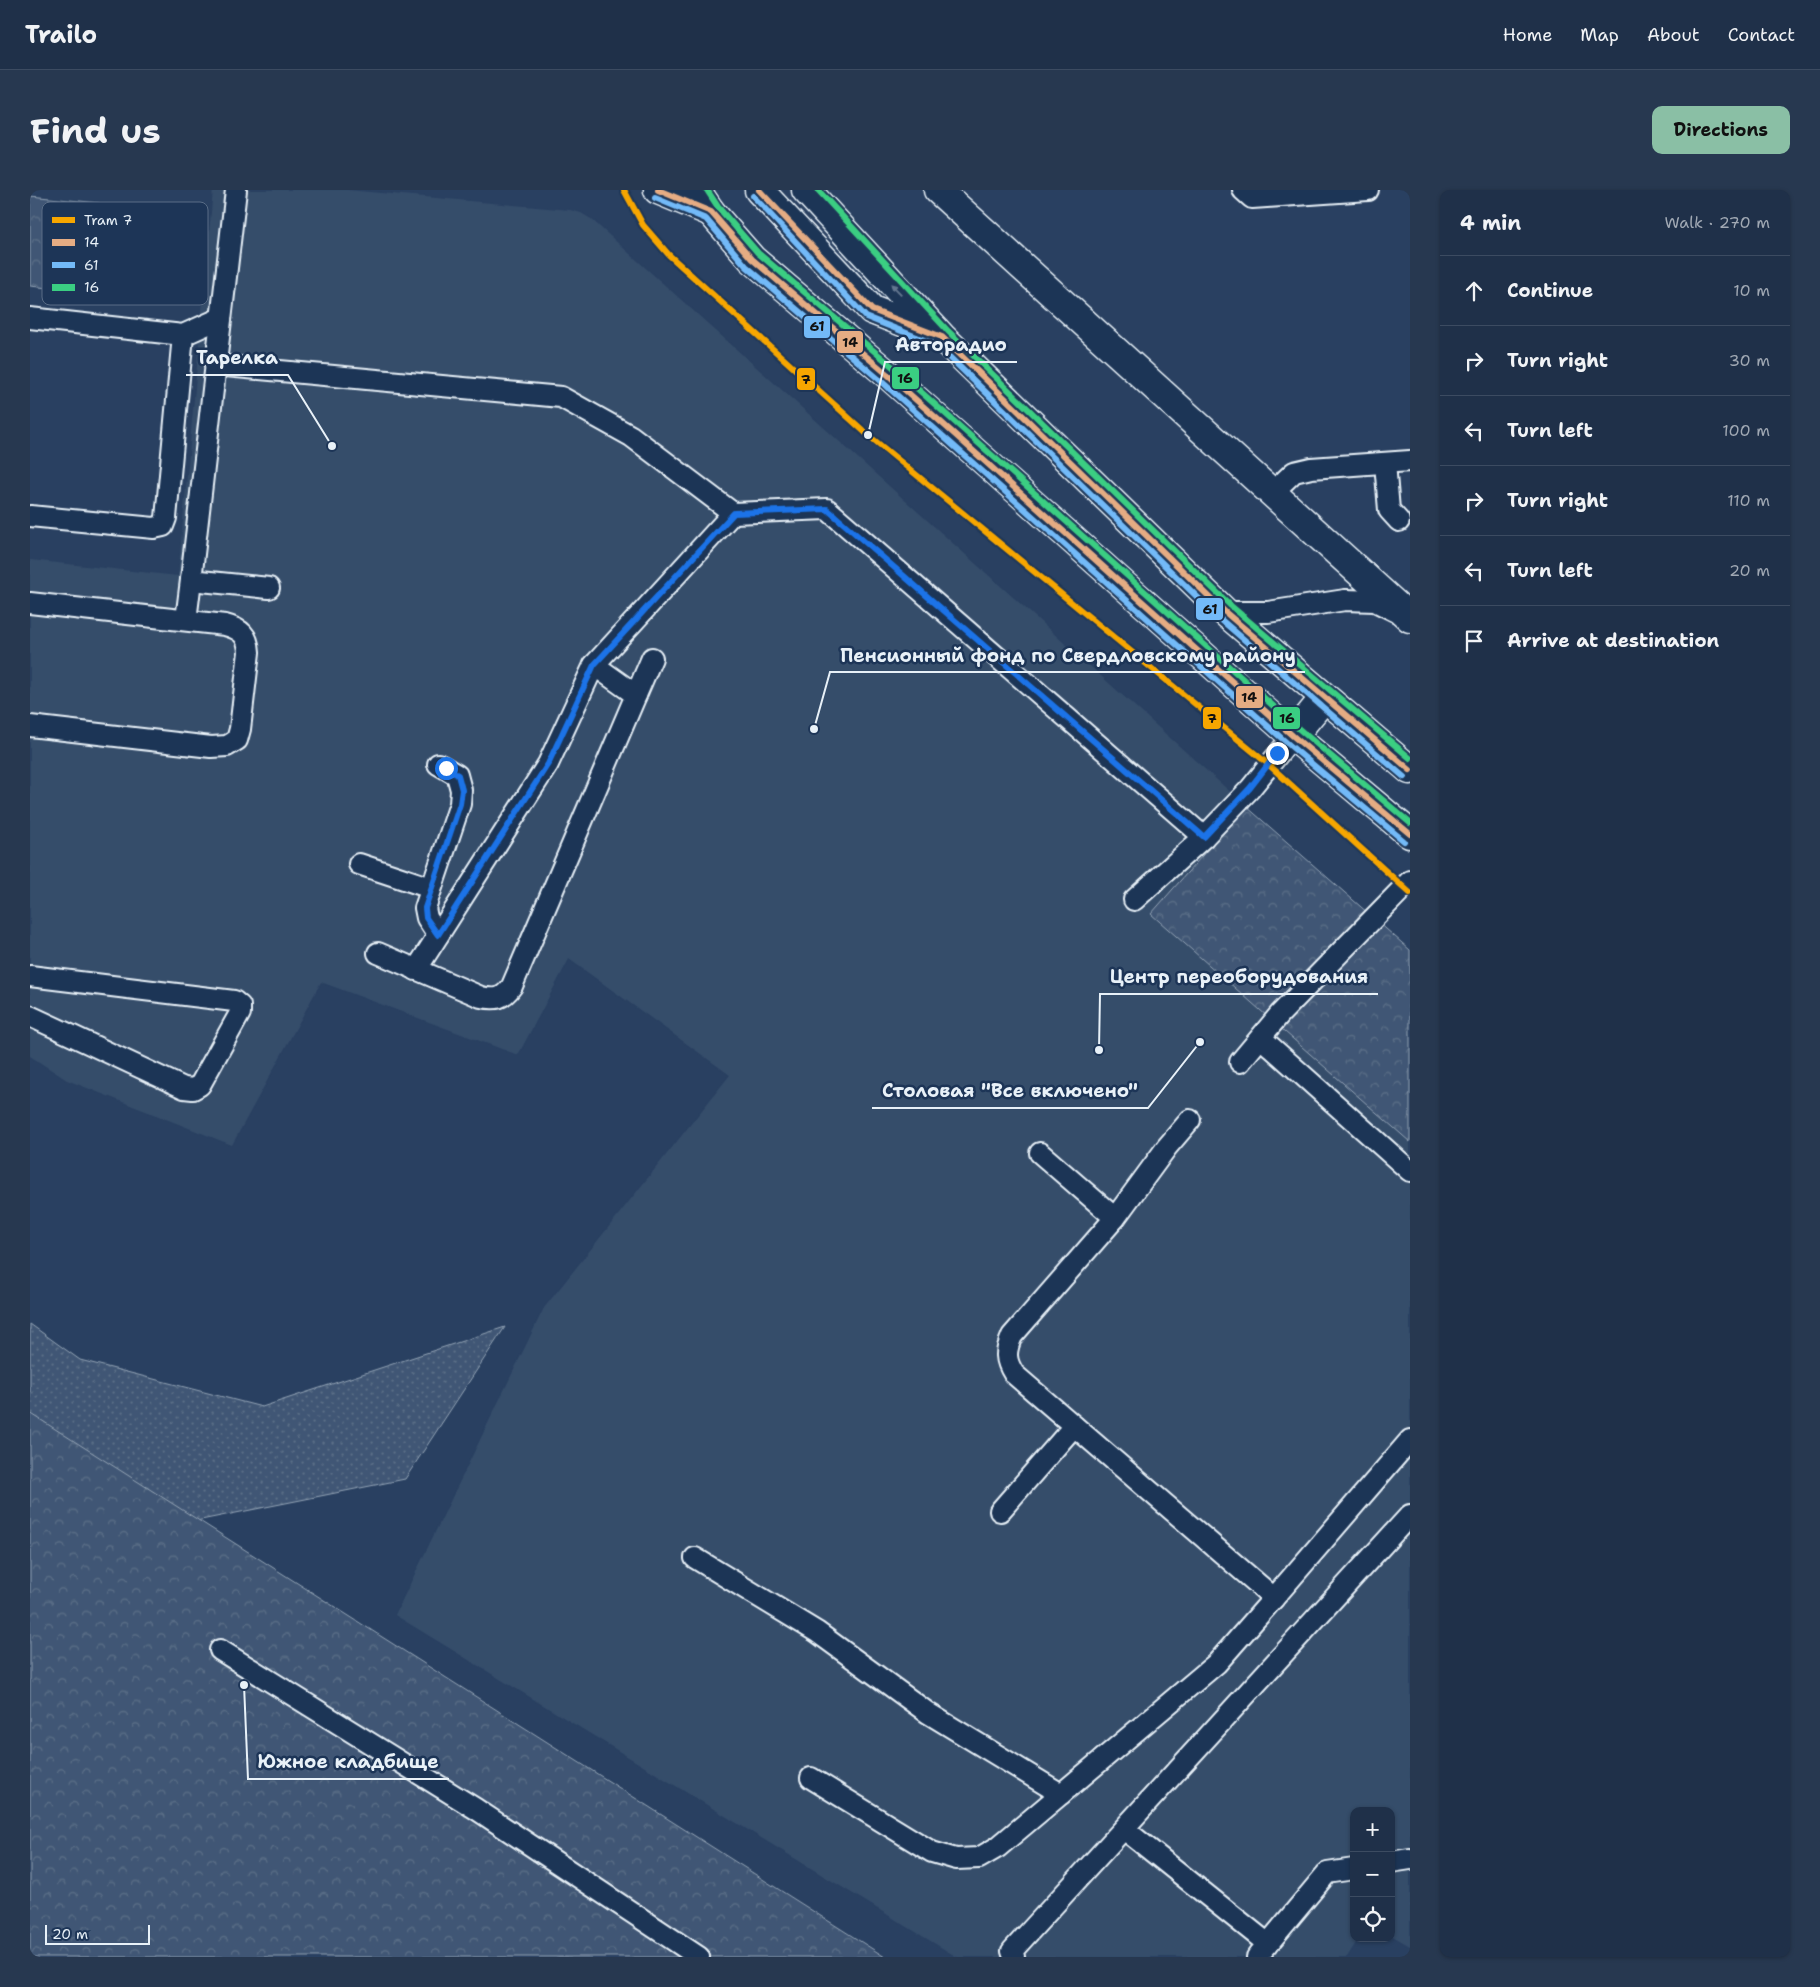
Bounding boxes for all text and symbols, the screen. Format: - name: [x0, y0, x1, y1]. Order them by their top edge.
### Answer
- text: Trailo: [25, 19, 97, 51]
- text: Home: [1503, 23, 1552, 47]
- text: Map: [1580, 23, 1619, 47]
- text: About: [1647, 23, 1700, 47]
- text: Contact: [1728, 23, 1795, 47]
- button: Directions: [1652, 106, 1790, 154]
- text: Find us: [30, 107, 161, 154]
- legend: [42, 202, 208, 305]
- text: 4 min: [1460, 209, 1521, 237]
- text: Tram 7: [84, 211, 132, 229]
- text: Walk · 270 m: [1665, 212, 1770, 233]
- text: 14: [84, 233, 99, 251]
- text: 61: [84, 256, 99, 274]
- icon: ahead: [1460, 277, 1488, 305]
- text: 16: [84, 278, 99, 296]
- text: Continue: [1507, 278, 1593, 303]
- text: 10 m: [1733, 280, 1770, 301]
- one-way arrow: [890, 283, 902, 295]
- line badge: 61: [803, 315, 831, 339]
- text: 61: [809, 317, 825, 335]
- callout: Авторадио: [885, 328, 1017, 362]
- line badge: 14: [836, 330, 864, 354]
- text: Авторадио: [895, 332, 1007, 357]
- text: 14: [842, 333, 858, 351]
- callout: Тарелка: [186, 341, 288, 375]
- text: Тарелка: [196, 345, 278, 370]
- icon: right: [1460, 347, 1488, 375]
- text: Turn right: [1507, 348, 1608, 373]
- text: 30 m: [1729, 350, 1770, 371]
- line badge: 16: [891, 366, 920, 390]
- line badge: 7: [796, 367, 816, 391]
- text: 16: [897, 369, 913, 387]
- text: 7: [801, 370, 811, 388]
- icon: left: [1460, 417, 1488, 445]
- text: Turn left: [1507, 418, 1593, 443]
- text: 100 m: [1722, 420, 1770, 441]
- icon: right: [1460, 487, 1488, 515]
- text: Turn right: [1507, 488, 1608, 513]
- text: 110 m: [1727, 490, 1770, 511]
- icon: left: [1460, 557, 1488, 585]
- text: Turn left: [1507, 558, 1593, 583]
- text: 20 m: [1729, 560, 1770, 581]
- line badge: 61: [1195, 597, 1224, 621]
- text: 61: [1202, 600, 1218, 618]
- icon: arrive: [1460, 627, 1488, 655]
- text: Arrive at destination: [1507, 628, 1719, 653]
- callout: Пенсионный фонд по Свердловскому району: [830, 638, 1305, 672]
- text: Пенсионный фонд по Свердловскому району: [840, 643, 1296, 668]
- line badge: 14: [1235, 685, 1264, 709]
- text: 14: [1241, 688, 1257, 706]
- line badge: 7: [1202, 706, 1222, 730]
- line badge: 16: [1272, 706, 1301, 730]
- text: 7: [1207, 709, 1217, 727]
- text: 16: [1279, 709, 1295, 727]
- route end: [1266, 742, 1289, 765]
- route start: [435, 757, 458, 780]
- callout: Центр переоборудования: [1100, 960, 1378, 994]
- text: Центр переоборудования: [1110, 964, 1368, 989]
- callout: Столовая "Все включено": [872, 1074, 1148, 1108]
- text: Столовая "Все включено": [882, 1078, 1138, 1103]
- callout: Южное кладбище: [248, 1745, 449, 1779]
- text: Южное кладбище: [257, 1749, 439, 1774]
- map controls: [1350, 1807, 1395, 1942]
- button: +: [1350, 1807, 1395, 1852]
- button: −: [1350, 1852, 1395, 1897]
- button: locate: [1350, 1897, 1395, 1942]
- scale bar: [45, 1922, 150, 1945]
- text: 20 m: [52, 1925, 88, 1943]

